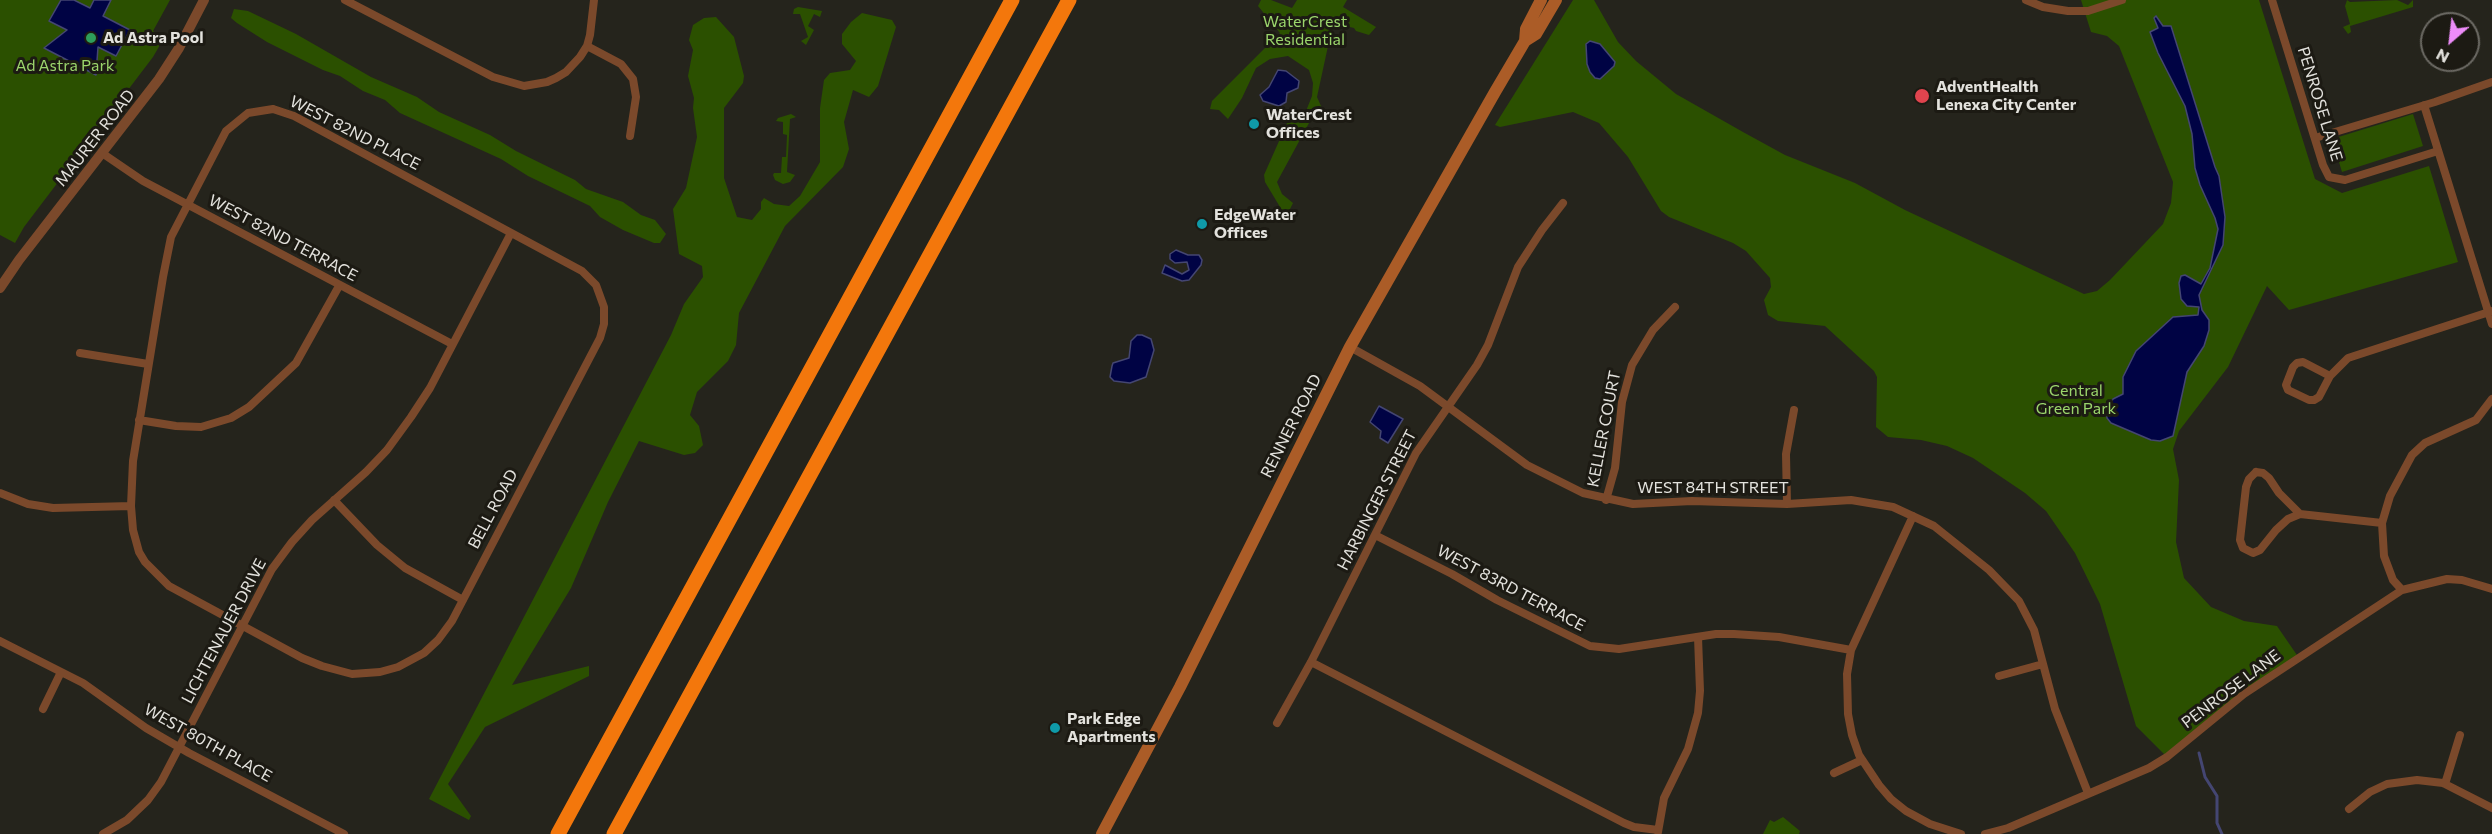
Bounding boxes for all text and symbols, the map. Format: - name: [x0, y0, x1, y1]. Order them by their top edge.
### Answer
- park label: WaterCrest Residential: [1263, 12, 1347, 50]
- north arrow: [2420, 12, 2480, 72]
- place label: Ad Astra Pool: [103, 28, 204, 48]
- marker: Ad Astra Pool: [84, 31, 98, 45]
- street label: PENROSE LANE: [2293, 44, 2347, 164]
- text: N: [2432, 45, 2452, 68]
- park label: Ad Astra Park: [16, 56, 114, 76]
- place label: AdventHealth Lenexa City Center: [1936, 77, 2076, 115]
- street label: MAURER ROAD: [51, 86, 139, 190]
- marker: AdventHealth Lenexa City Center: [1913, 87, 1931, 105]
- street label: WEST 82ND PLACE: [286, 92, 424, 174]
- place label: WaterCrest Offices: [1266, 105, 1352, 143]
- marker: WaterCrest Offices: [1247, 117, 1261, 131]
- street label: WEST 82ND TERRACE: [205, 191, 361, 285]
- place label: EdgeWater Offices: [1214, 205, 1296, 243]
- marker: EdgeWater Offices: [1195, 217, 1209, 231]
- street label: KELLER COURT: [1583, 369, 1625, 489]
- street label: RENNER ROAD: [1257, 371, 1325, 481]
- park label: Central Green Park: [2036, 381, 2116, 419]
- street label: HARBINGER STREET: [1333, 427, 1421, 573]
- street label: BELL ROAD: [464, 466, 522, 552]
- street label: WEST 84TH STREET: [1637, 478, 1789, 498]
- street label: WEST 83RD TERRACE: [1434, 541, 1588, 635]
- street label: LICHTENAUER DRIVE: [178, 555, 270, 707]
- street label: PENROSE LANE: [2178, 646, 2284, 732]
- street label: WEST 80TH PLACE: [141, 700, 275, 786]
- place label: Park Edge Apartments: [1067, 709, 1156, 747]
- marker: Park Edge Apartments: [1048, 721, 1062, 735]

